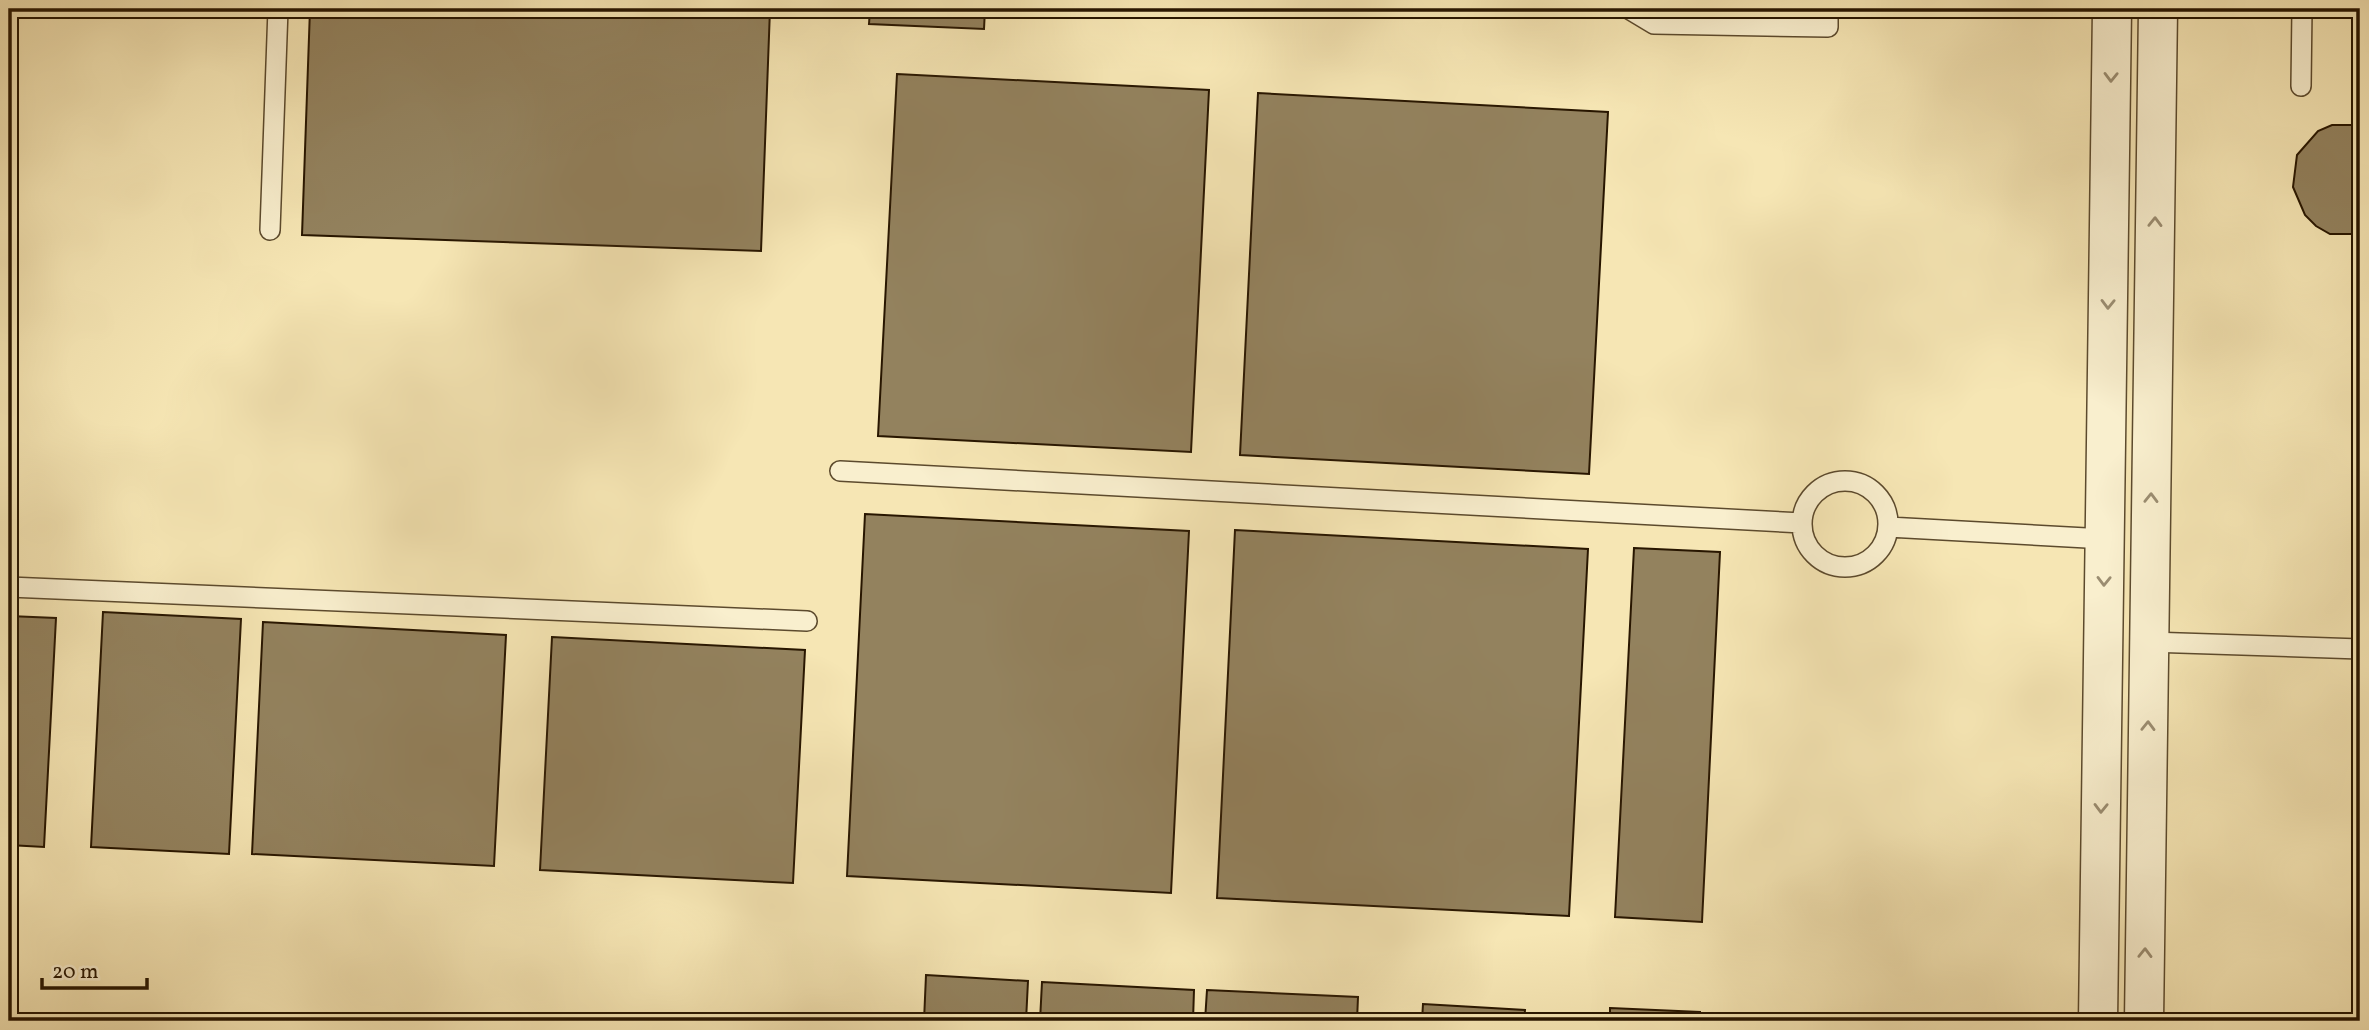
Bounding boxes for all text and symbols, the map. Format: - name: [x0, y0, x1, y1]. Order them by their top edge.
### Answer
- one-way arrow: [2104, 72, 2119, 83]
- one-way arrow: [2147, 216, 2163, 226]
- one-way arrow: [2100, 300, 2116, 310]
- one-way arrow: [2143, 492, 2159, 503]
- one-way arrow: [2096, 576, 2112, 587]
- one-way arrow: [2140, 720, 2156, 730]
- one-way arrow: [2093, 804, 2109, 814]
- scale bar: [42, 946, 147, 990]
- one-way arrow: [2137, 947, 2153, 958]
- text: 20 m: [52, 958, 98, 987]

